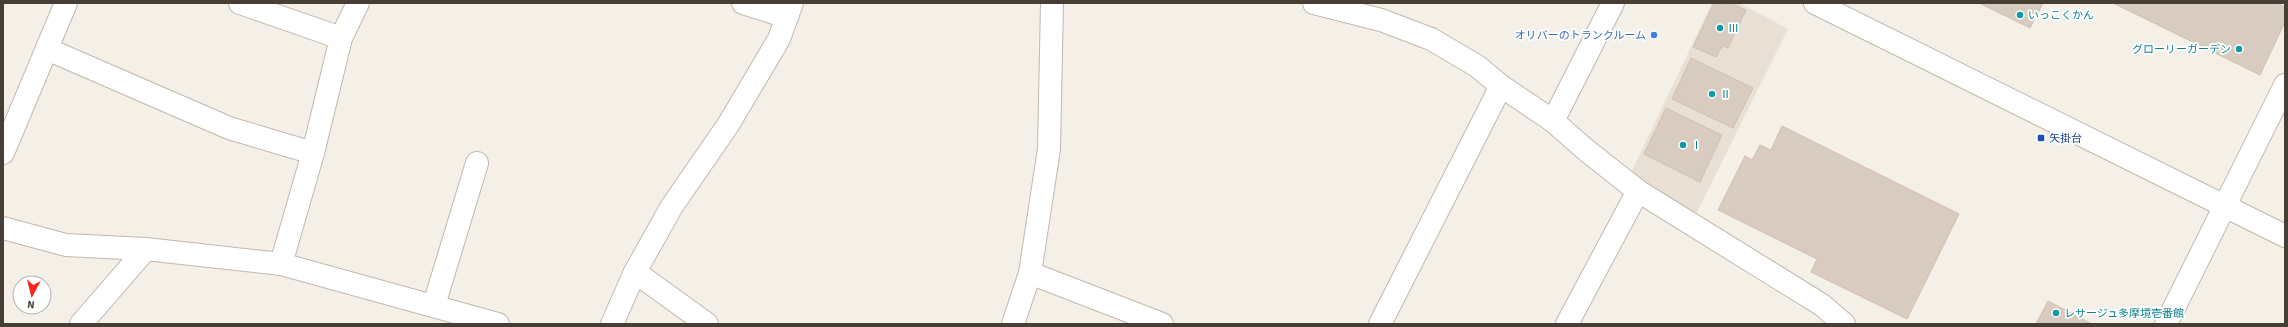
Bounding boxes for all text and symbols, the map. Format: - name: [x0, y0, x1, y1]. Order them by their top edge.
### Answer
- place label: いっこくかん: [2028, 8, 2094, 23]
- marker: いっこくかん: [2015, 10, 2025, 20]
- place label: Ⅲ: [1728, 21, 1739, 36]
- marker: Ⅲ: [1715, 23, 1725, 33]
- place label: オリバーのトランクルーム: [1515, 28, 1646, 43]
- marker: オリバーのトランクルーム: [1649, 30, 1659, 40]
- place label: グローリーガーデン: [2132, 42, 2231, 57]
- marker: グローリーガーデン: [2234, 44, 2244, 54]
- place label: Ⅱ: [1720, 87, 1731, 102]
- marker: Ⅱ: [1707, 89, 1717, 99]
- place label: 矢掛台: [2049, 131, 2082, 146]
- marker: 矢掛台: [2036, 133, 2046, 143]
- place label: Ⅰ: [1691, 138, 1702, 153]
- marker: Ⅰ: [1678, 140, 1688, 150]
- north arrow: [12, 275, 52, 315]
- text: N: [26, 297, 35, 312]
- place label: レサージュ多摩境壱番館: [2064, 306, 2184, 321]
- marker: レサージュ多摩境壱番館: [2051, 308, 2061, 318]

